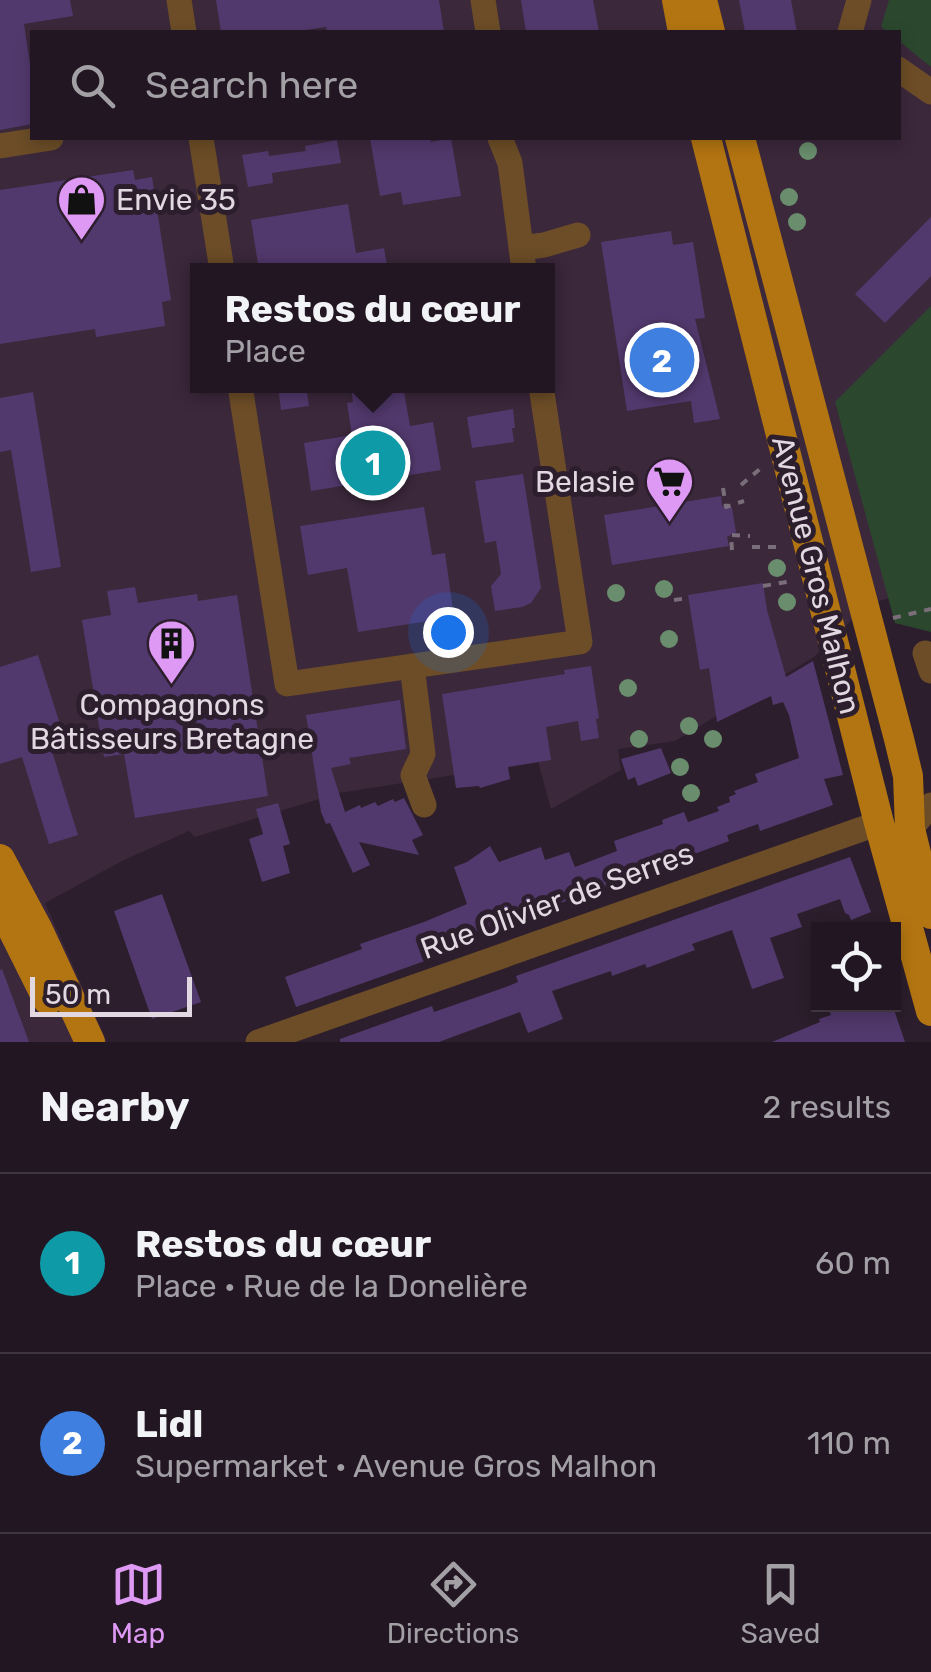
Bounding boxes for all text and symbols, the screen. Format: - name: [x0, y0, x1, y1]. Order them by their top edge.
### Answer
- search box: [30, 30, 901, 140]
- icon: search: [65, 58, 120, 113]
- text: Search here: [145, 62, 358, 108]
- shop icon: Envie 35: [55, 174, 107, 242]
- place label: Envie 35: [116, 182, 236, 218]
- popup: [190, 263, 555, 393]
- text: Restos du cœur: [224, 286, 521, 332]
- pin: 2: [630, 322, 694, 398]
- text: Place: [224, 332, 306, 370]
- pin: 1: [340, 426, 406, 500]
- street label: Avenue Gros Malhon: [764, 432, 868, 718]
- supermarket icon: Belasie: [644, 456, 696, 524]
- place label: Belasie: [535, 464, 635, 500]
- your location: [423, 607, 474, 658]
- building icon: Compagnons Bâtisseurs Bretagne: [146, 618, 198, 686]
- place label: Compagnons Bâtisseurs Bretagne: [30, 687, 314, 757]
- street label: Rue Olivier de Serres: [416, 835, 698, 967]
- map controls: [811, 922, 901, 1012]
- button: locate: [811, 922, 901, 1012]
- scale bar: [30, 972, 192, 1016]
- text: 50 m: [45, 978, 111, 1011]
- text: Nearby: [40, 1082, 190, 1132]
- text: 2 results: [762, 1088, 891, 1126]
- text: Restos du cœur: [135, 1221, 431, 1267]
- text: 1: [65, 1244, 80, 1282]
- text: 60 m: [815, 1244, 891, 1282]
- text: Place · Rue de la Donelière: [135, 1267, 528, 1305]
- text: Lidl: [135, 1401, 203, 1447]
- text: 2: [62, 1424, 83, 1462]
- text: 110 m: [807, 1424, 891, 1462]
- text: Supermarket · Avenue Gros Malhon: [135, 1447, 657, 1485]
- tab: Map: [111, 1557, 166, 1650]
- tab: Directions: [387, 1557, 519, 1650]
- tab: Saved: [740, 1557, 820, 1650]

